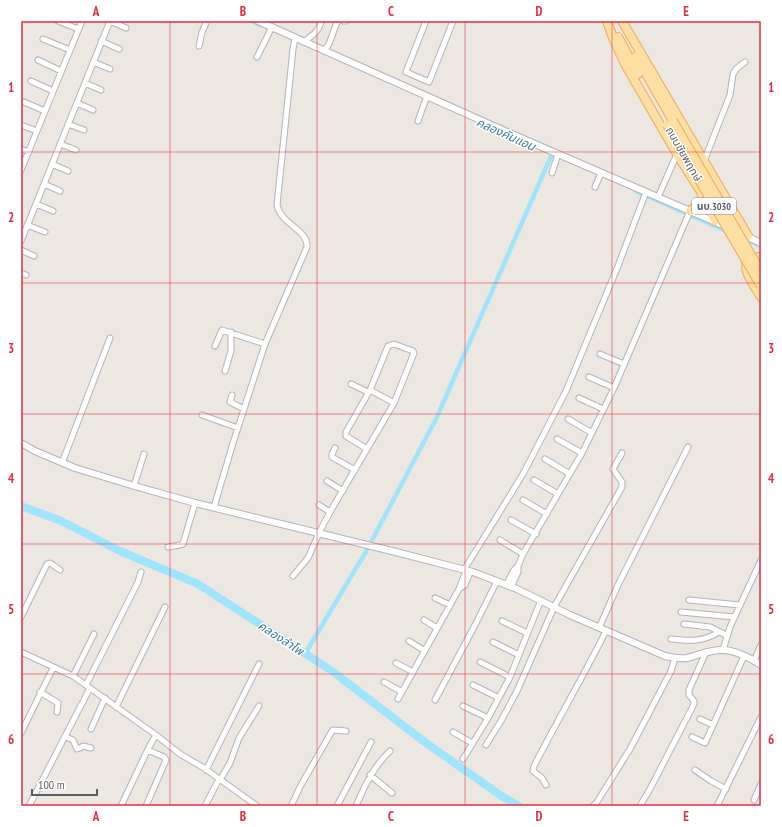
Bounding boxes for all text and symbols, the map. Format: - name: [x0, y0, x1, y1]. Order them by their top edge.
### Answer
- text: A: [92, 3, 100, 20]
- text: B: [240, 3, 246, 20]
- text: C: [388, 3, 394, 20]
- text: D: [536, 3, 543, 20]
- text: E: [683, 3, 689, 20]
- text: 1: [8, 79, 14, 96]
- text: 1: [768, 79, 774, 96]
- water label: คลองคันแอน: [474, 114, 539, 154]
- street label: ถนนชัยพฤกษ์: [663, 124, 705, 184]
- road number: นบ.3030: [692, 198, 736, 214]
- text: 2: [8, 209, 14, 226]
- text: 2: [768, 209, 774, 226]
- text: 3: [8, 340, 14, 357]
- text: 3: [768, 340, 774, 357]
- text: 4: [8, 470, 15, 487]
- text: 4: [768, 470, 775, 487]
- text: 5: [8, 601, 14, 618]
- text: 5: [768, 601, 774, 618]
- water label: คลองลำโพ: [255, 618, 308, 659]
- text: 6: [8, 731, 14, 748]
- text: 6: [768, 731, 774, 748]
- scale bar: [32, 771, 97, 797]
- text: 100 m: [38, 777, 65, 792]
- text: A: [92, 808, 100, 825]
- text: B: [240, 808, 246, 825]
- text: C: [388, 808, 394, 825]
- text: D: [536, 808, 543, 825]
- text: E: [683, 808, 689, 825]

